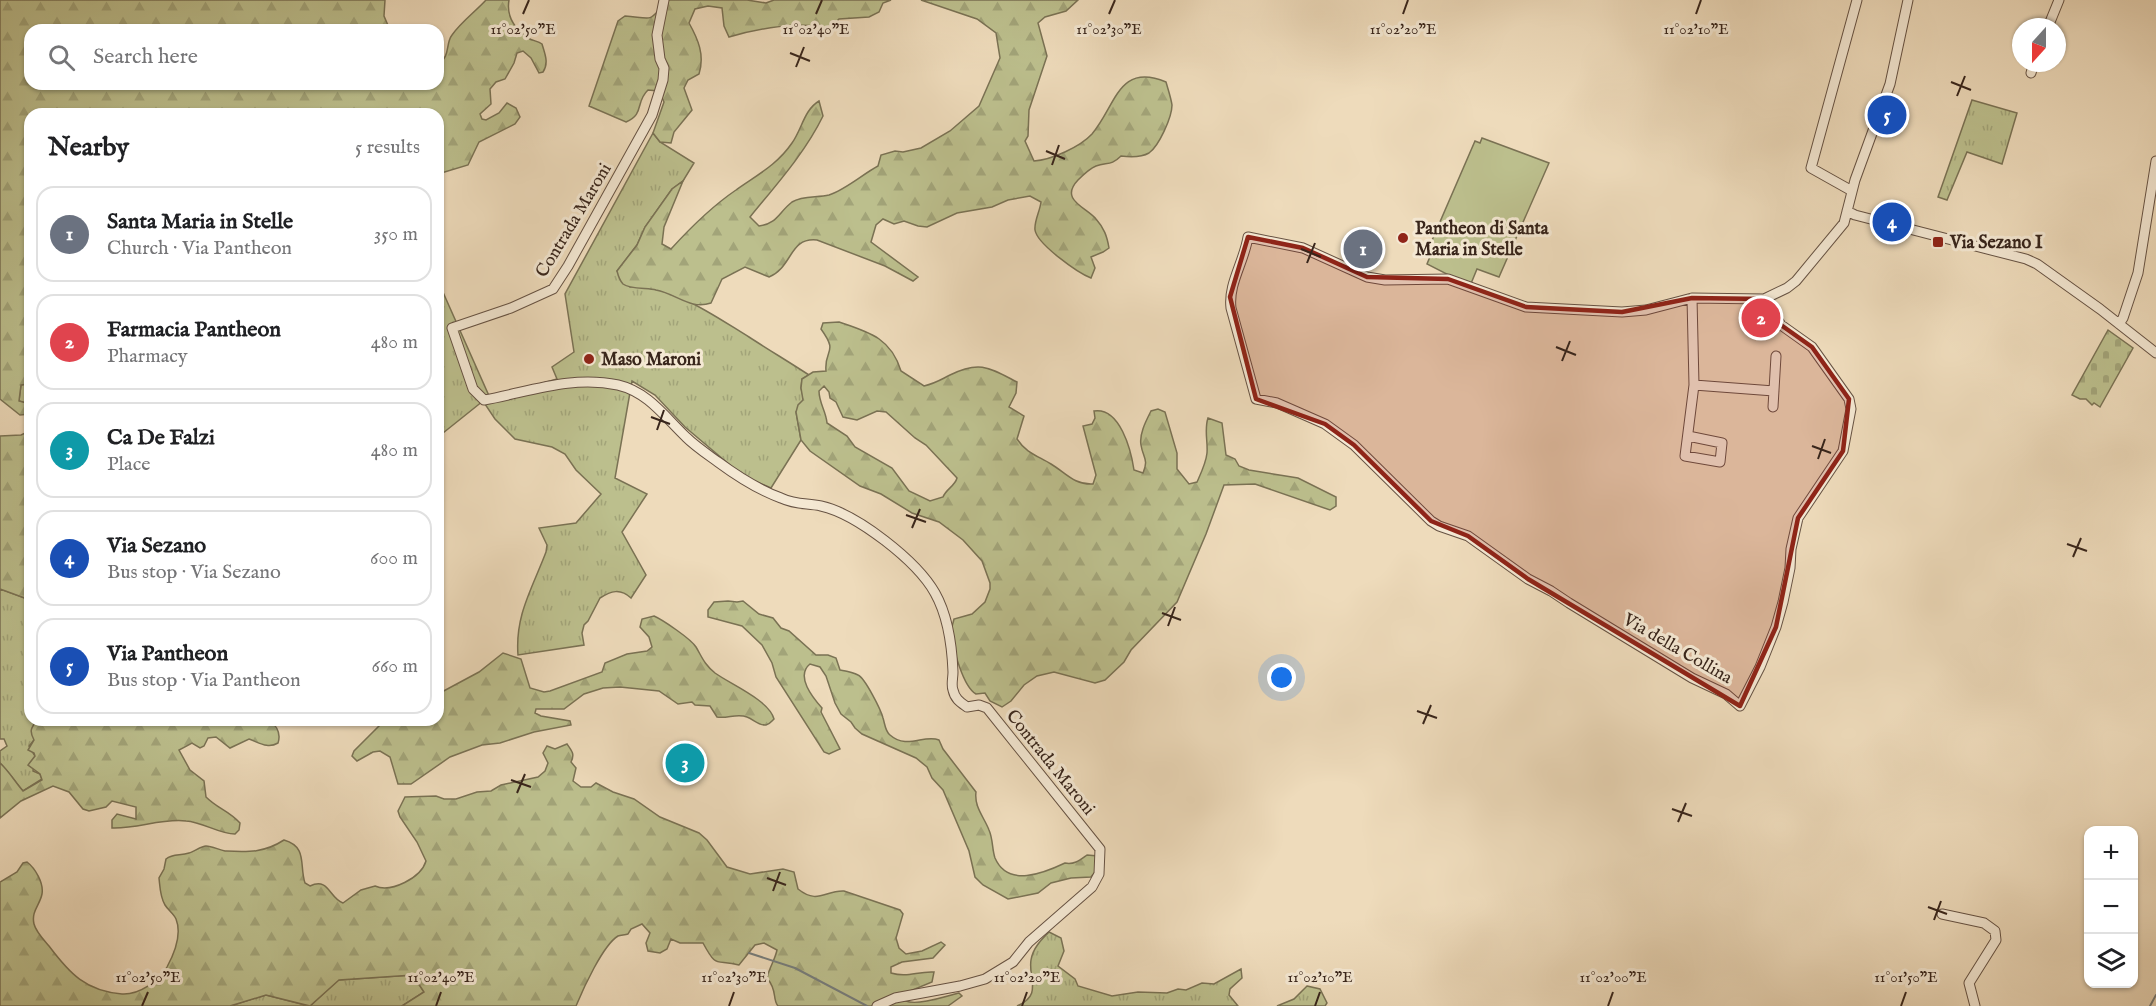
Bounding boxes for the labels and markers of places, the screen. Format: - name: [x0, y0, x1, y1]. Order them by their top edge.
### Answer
- pin: 5: [1868, 92, 1906, 138]
- pin: 4: [1872, 200, 1912, 244]
- place label: Pantheon di Santa Maria in Stelle: [1415, 218, 1550, 262]
- pin: 1: [1344, 226, 1382, 272]
- marker: Pantheon di Santa Maria in Stelle: [1396, 231, 1410, 245]
- place label: Via Sezano I: [1949, 232, 2043, 255]
- marker: Via Sezano I: [1931, 235, 1945, 249]
- pin: 2: [1742, 296, 1780, 340]
- place label: Maso Maroni: [601, 349, 701, 372]
- marker: Maso Maroni: [582, 352, 596, 366]
- pin: 3: [666, 740, 704, 786]

